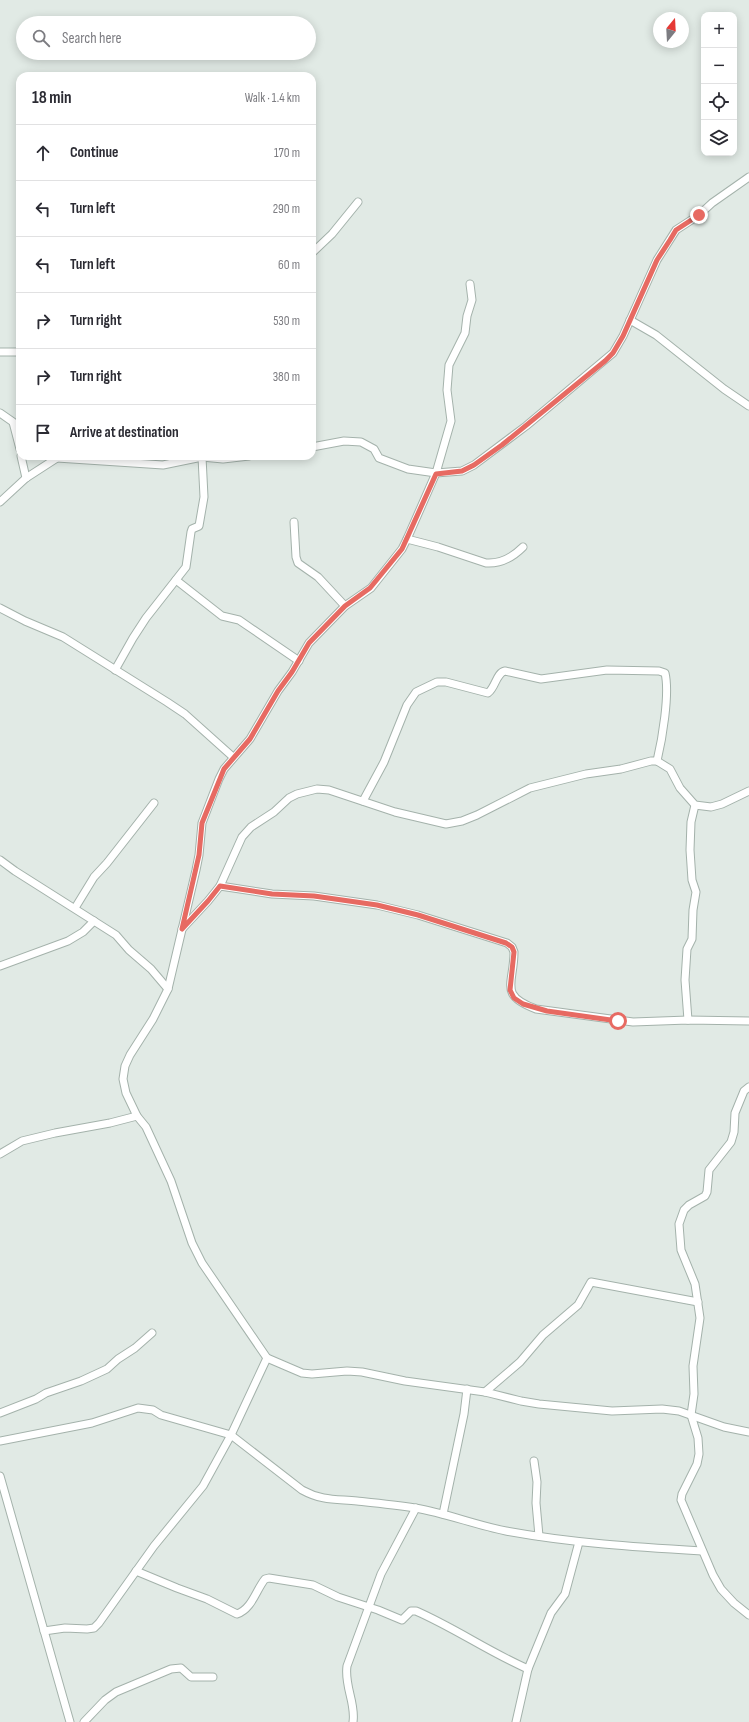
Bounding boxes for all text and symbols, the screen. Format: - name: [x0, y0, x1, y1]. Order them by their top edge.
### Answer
- north arrow: [653, 12, 689, 48]
- map controls: [701, 12, 737, 156]
- button: +: [701, 12, 737, 48]
- search box: [16, 16, 316, 60]
- icon: search: [30, 27, 52, 49]
- text: Search here: [62, 29, 122, 48]
- button: −: [701, 48, 737, 84]
- button: locate: [701, 84, 737, 120]
- text: 18 min: [32, 88, 72, 108]
- text: Walk · 1.4 km: [245, 90, 300, 106]
- button: layers: [701, 120, 737, 156]
- icon: ahead: [32, 142, 54, 164]
- text: Continue: [70, 143, 119, 162]
- text: 170 m: [274, 145, 300, 161]
- icon: left: [32, 198, 54, 220]
- text: Turn left: [70, 199, 115, 218]
- text: 290 m: [273, 201, 300, 217]
- route end: [690, 206, 708, 224]
- icon: left: [32, 254, 54, 276]
- text: Turn left: [70, 255, 115, 274]
- text: 60 m: [278, 257, 300, 273]
- icon: right: [32, 310, 54, 332]
- text: Turn right: [70, 311, 122, 330]
- text: 530 m: [273, 313, 300, 329]
- icon: right: [32, 366, 54, 388]
- text: Turn right: [70, 367, 122, 386]
- text: 380 m: [273, 369, 300, 385]
- icon: arrive: [32, 422, 54, 444]
- text: Arrive at destination: [70, 423, 179, 442]
- route start: [609, 1012, 627, 1030]

